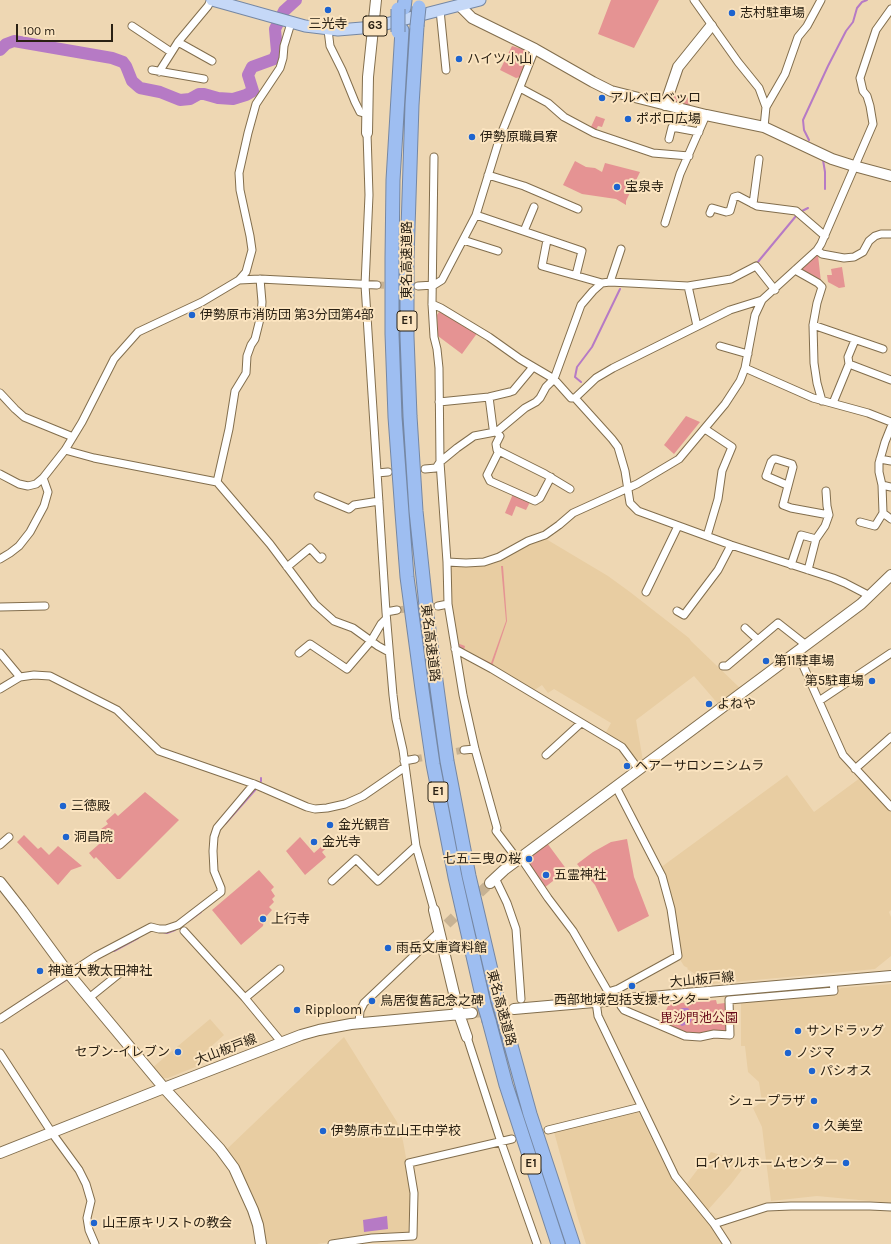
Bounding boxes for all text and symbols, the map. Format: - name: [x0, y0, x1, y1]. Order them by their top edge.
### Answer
- marker: 三光寺: [323, 5, 333, 15]
- place label: 志村駐車場: [740, 5, 805, 21]
- marker: 志村駐車場: [727, 8, 737, 18]
- scale bar: [18, 16, 115, 42]
- place label: 三光寺: [309, 16, 347, 32]
- road number: 63: [363, 16, 387, 36]
- text: 100 m: [23, 24, 55, 38]
- place label: ハイツ小山: [467, 51, 532, 67]
- marker: ハイツ小山: [454, 54, 464, 64]
- place label: アルベロベッロ: [610, 90, 701, 106]
- marker: アルベロベッロ: [597, 93, 607, 103]
- place label: ポポロ広場: [636, 111, 701, 127]
- marker: ポポロ広場: [623, 114, 633, 124]
- place label: 伊勢原職員寮: [480, 129, 558, 145]
- marker: 伊勢原職員寮: [467, 132, 477, 142]
- place label: 宝泉寺: [625, 179, 664, 195]
- marker: 宝泉寺: [612, 182, 622, 192]
- street label: 東名高速道路: [399, 221, 415, 299]
- place label: 伊勢原市消防団 第3分団第4部: [200, 307, 374, 323]
- marker: 伊勢原市消防団 第3分団第4部: [187, 310, 197, 320]
- road number: E1: [397, 311, 417, 331]
- street label: 東名高速道路: [418, 603, 442, 683]
- place label: 第11駐車場: [774, 653, 835, 669]
- marker: 第11駐車場: [761, 656, 771, 666]
- place label: 第5駐車場: [805, 673, 864, 689]
- marker: 第5駐車場: [867, 676, 877, 686]
- place label: よねや: [717, 696, 756, 712]
- marker: よねや: [704, 699, 714, 709]
- place label: ヘアーサロンニシムラ: [635, 758, 764, 774]
- marker: ヘアーサロンニシムラ: [622, 761, 632, 771]
- road number: E1: [428, 782, 448, 802]
- place label: 三徳殿: [71, 798, 110, 814]
- marker: 三徳殿: [58, 801, 68, 811]
- place label: 金光観音: [338, 817, 390, 833]
- marker: 金光観音: [325, 820, 335, 830]
- place label: 洞昌院: [74, 829, 113, 845]
- marker: 洞昌院: [61, 832, 71, 842]
- place label: 金光寺: [322, 834, 361, 850]
- marker: 金光寺: [309, 837, 319, 847]
- place label: 七五三曳の桜: [443, 851, 521, 867]
- marker: 七五三曳の桜: [524, 854, 534, 864]
- place label: 五霊神社: [554, 867, 606, 883]
- marker: 五霊神社: [541, 870, 551, 880]
- place label: 上行寺: [271, 911, 310, 927]
- marker: 上行寺: [258, 914, 268, 924]
- place label: 雨岳文庫資料館: [396, 940, 487, 956]
- marker: 雨岳文庫資料館: [383, 943, 393, 953]
- place label: 神道大教太田神社: [48, 963, 152, 979]
- marker: 神道大教太田神社: [35, 966, 45, 976]
- street label: 東名高速道路: [483, 968, 519, 1048]
- street label: 大山板戸線: [669, 969, 735, 991]
- marker: 西部地域包括支援センター: [627, 981, 637, 991]
- place label: 西部地域包括支援センター: [554, 992, 710, 1008]
- place label: 鳥居復舊記念之碑: [380, 993, 484, 1009]
- marker: 鳥居復舊記念之碑: [367, 996, 377, 1006]
- place label: Ripploom: [305, 1002, 362, 1018]
- marker: Ripploom: [292, 1005, 302, 1015]
- park label: 毘沙門池公園: [660, 1010, 738, 1026]
- place label: サンドラッグ: [806, 1023, 884, 1039]
- marker: サンドラッグ: [793, 1026, 803, 1036]
- street label: 大山板戸線: [193, 1031, 259, 1069]
- place label: セブン-イレブン: [74, 1044, 170, 1060]
- place label: ノジマ: [796, 1045, 835, 1061]
- marker: セブン-イレブン: [173, 1047, 183, 1057]
- marker: ノジマ: [783, 1048, 793, 1058]
- place label: パシオス: [820, 1063, 872, 1079]
- marker: パシオス: [807, 1066, 817, 1076]
- place label: シュープラザ: [728, 1093, 806, 1109]
- marker: シュープラザ: [809, 1096, 819, 1106]
- place label: 久美堂: [824, 1118, 863, 1134]
- marker: 久美堂: [811, 1121, 821, 1131]
- place label: 伊勢原市立山王中学校: [331, 1123, 461, 1139]
- marker: 伊勢原市立山王中学校: [318, 1126, 328, 1136]
- road number: E1: [521, 1154, 541, 1174]
- place label: ロイヤルホームセンター: [695, 1155, 838, 1171]
- marker: ロイヤルホームセンター: [841, 1158, 851, 1168]
- place label: 山王原キリストの教会: [102, 1215, 232, 1231]
- marker: 山王原キリストの教会: [89, 1218, 99, 1228]

